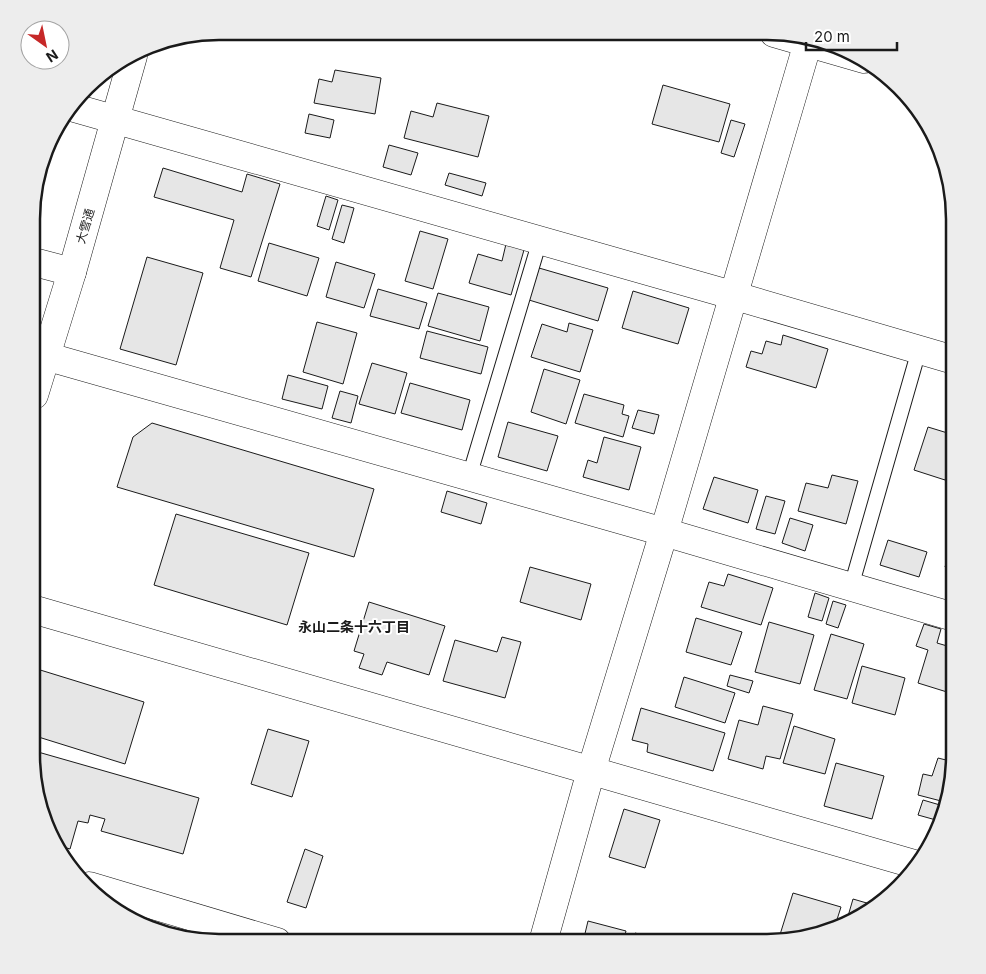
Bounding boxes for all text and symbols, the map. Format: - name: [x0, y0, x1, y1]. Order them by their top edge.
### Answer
- north arrow: [20, 20, 70, 70]
- scale bar: [806, 20, 897, 52]
- text: 20 m: [814, 27, 850, 46]
- text: N: [43, 46, 61, 66]
- street label: 大雪通: [73, 207, 97, 245]
- district label: 永山二条十六丁目: [298, 618, 410, 635]

